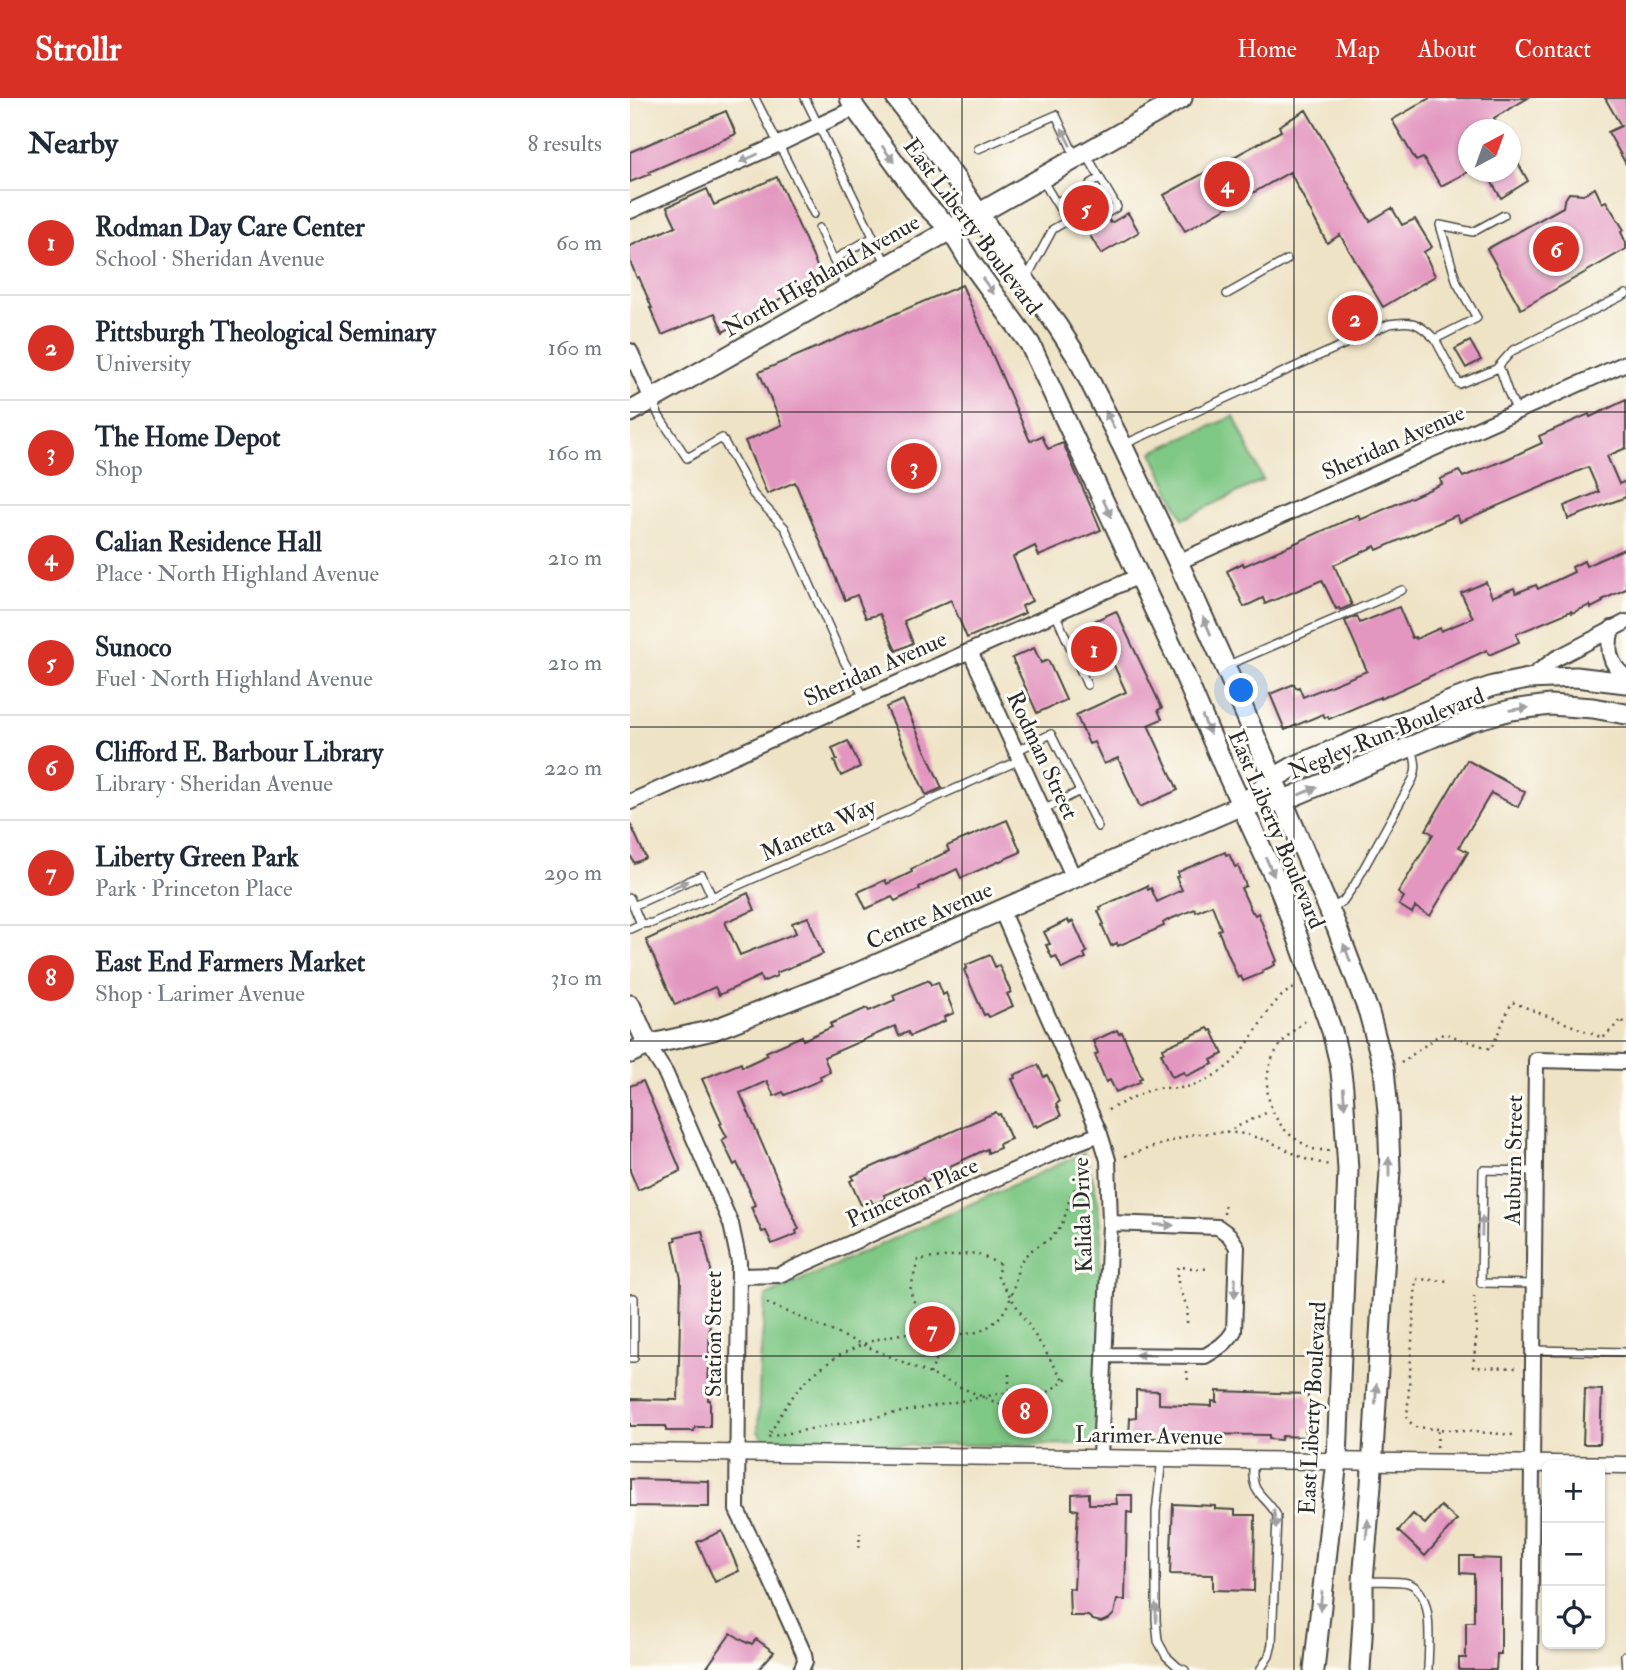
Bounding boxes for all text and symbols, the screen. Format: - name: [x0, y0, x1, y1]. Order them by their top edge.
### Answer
- text: Strollr: [35, 29, 121, 70]
- text: Home: [1237, 34, 1297, 65]
- text: Map: [1335, 34, 1380, 65]
- text: About: [1418, 34, 1477, 65]
- text: Contact: [1515, 34, 1591, 65]
- north arrow: [1458, 119, 1521, 182]
- text: Nearby: [28, 125, 118, 162]
- one-way arrow: [1060, 127, 1072, 147]
- text: 8 results: [527, 129, 602, 158]
- street label: East Liberty Boulevard: [897, 132, 1048, 320]
- one-way arrow: [881, 145, 895, 163]
- one-way arrow: [738, 153, 759, 164]
- pin: 4: [1204, 158, 1250, 210]
- pin: 5: [1063, 182, 1109, 234]
- street label: North Highland Avenue: [718, 207, 925, 344]
- text: Rodman Day Care Center: [95, 212, 365, 244]
- pin: 6: [1533, 223, 1579, 275]
- text: 1: [47, 228, 55, 257]
- text: 60 m: [556, 228, 602, 257]
- text: School · Sheridan Avenue: [95, 244, 324, 273]
- one-way arrow: [981, 277, 996, 295]
- pin: 2: [1332, 292, 1378, 344]
- text: Pittsburgh Theological Seminary: [95, 317, 436, 349]
- text: 2: [45, 333, 57, 362]
- text: 160 m: [548, 333, 602, 362]
- text: University: [95, 349, 191, 378]
- street label: Sheridan Avenue: [1317, 398, 1469, 487]
- one-way arrow: [1104, 410, 1116, 430]
- text: The Home Depot: [95, 422, 280, 454]
- text: 3: [47, 438, 55, 467]
- text: 160 m: [548, 438, 602, 467]
- pin: 3: [891, 440, 937, 492]
- text: Shop: [95, 454, 143, 483]
- one-way arrow: [1101, 498, 1113, 518]
- text: Calian Residence Hall: [95, 527, 322, 559]
- text: 4: [45, 543, 57, 572]
- text: 210 m: [548, 543, 602, 572]
- text: Place · North Highland Avenue: [95, 559, 379, 588]
- one-way arrow: [1201, 616, 1213, 636]
- pin: 1: [1071, 623, 1117, 675]
- street label: Sheridan Avenue: [799, 624, 951, 713]
- text: Sunoco: [95, 632, 172, 664]
- text: 5: [46, 648, 56, 677]
- text: 210 m: [548, 648, 602, 677]
- text: Fuel · North Highland Avenue: [95, 664, 373, 693]
- your location: [1224, 673, 1258, 707]
- street label: Negley Run Boulevard: [1284, 681, 1488, 786]
- street label: Rodman Street: [1000, 687, 1085, 824]
- one-way arrow: [1509, 704, 1531, 715]
- one-way arrow: [1200, 715, 1212, 735]
- street label: East Liberty Boulevard: [1222, 725, 1332, 933]
- text: Clifford E. Barbour Library: [95, 737, 383, 769]
- text: 6: [45, 753, 57, 782]
- text: 220 m: [544, 753, 602, 782]
- text: Library · Sheridan Avenue: [95, 769, 333, 798]
- one-way arrow: [1297, 785, 1318, 796]
- street label: Manetta Way: [756, 791, 881, 868]
- text: Liberty Green Park: [95, 842, 299, 874]
- one-way arrow: [1265, 857, 1276, 878]
- text: 7: [46, 858, 56, 887]
- text: 290 m: [544, 858, 602, 887]
- text: Park · Princeton Place: [95, 874, 293, 903]
- street label: Centre Avenue: [862, 875, 997, 956]
- one-way arrow: [668, 879, 689, 890]
- one-way arrow: [1342, 942, 1353, 963]
- text: East End Farmers Market: [95, 947, 365, 979]
- text: 8: [46, 963, 56, 992]
- text: 310 m: [551, 963, 602, 992]
- text: Shop · Larimer Avenue: [95, 979, 305, 1008]
- one-way arrow: [1339, 1087, 1350, 1109]
- street label: Auburn Street: [1498, 1095, 1529, 1226]
- street label: Princeton Place: [842, 1150, 983, 1234]
- one-way arrow: [1383, 1155, 1395, 1177]
- street label: Kalida Drive: [1066, 1156, 1099, 1273]
- one-way arrow: [1476, 1215, 1488, 1237]
- one-way arrow: [1153, 1220, 1175, 1231]
- street label: Station Street: [699, 1271, 728, 1397]
- one-way arrow: [1230, 1277, 1241, 1299]
- street label: East Liberty Boulevard: [1292, 1301, 1333, 1515]
- pin: 7: [909, 1303, 955, 1355]
- one-way arrow: [1134, 1350, 1156, 1361]
- one-way arrow: [1371, 1382, 1382, 1404]
- pin: 8: [1002, 1385, 1048, 1437]
- street label: Larimer Avenue: [1075, 1420, 1224, 1451]
- map controls: [1542, 1460, 1605, 1649]
- button: +: [1542, 1460, 1605, 1523]
- one-way arrow: [1270, 1509, 1281, 1531]
- one-way arrow: [1362, 1517, 1373, 1539]
- button: −: [1542, 1523, 1605, 1586]
- button: locate: [1542, 1586, 1605, 1649]
- one-way arrow: [1316, 1590, 1327, 1612]
- one-way arrow: [1151, 1602, 1162, 1624]

